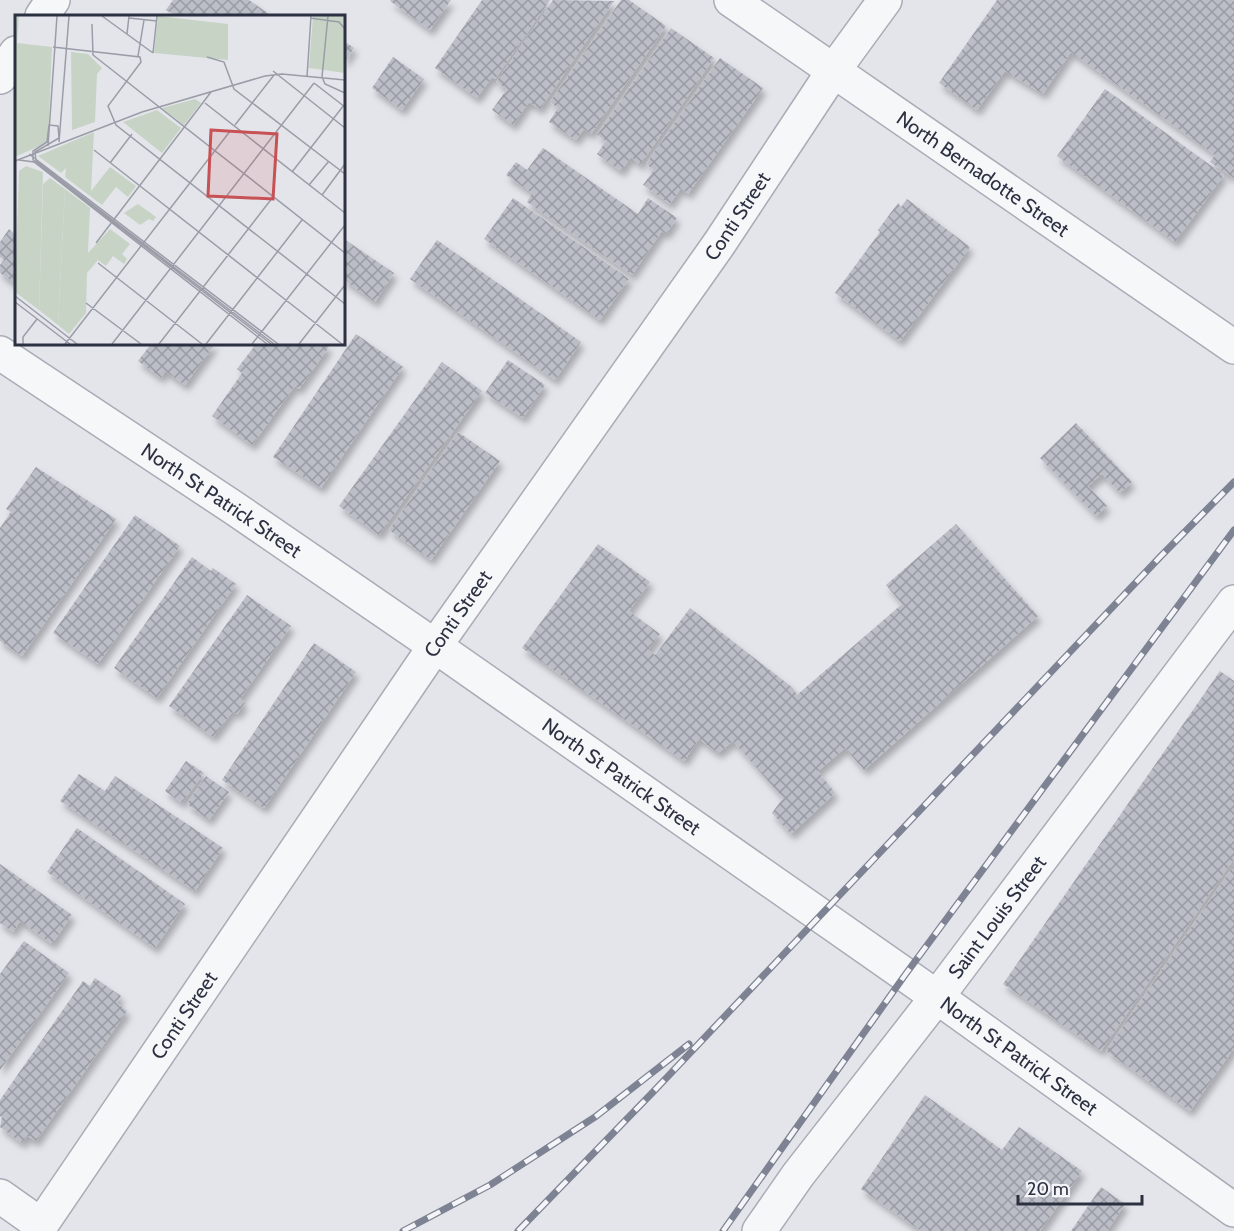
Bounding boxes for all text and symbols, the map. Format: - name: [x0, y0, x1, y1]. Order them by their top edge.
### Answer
- inset map: [15, 15, 345, 345]
- street label: North Bernadotte Street: [892, 106, 1074, 242]
- street label: Conti Street: [699, 167, 775, 265]
- street label: North St Patrick Street: [137, 438, 306, 563]
- street label: Conti Street: [419, 565, 497, 662]
- street label: North St Patrick Street: [538, 713, 705, 840]
- street label: Saint Louis Street: [943, 851, 1051, 983]
- street label: Conti Street: [145, 966, 222, 1064]
- street label: North St Patrick Street: [936, 991, 1103, 1120]
- scale bar: [1018, 1168, 1142, 1206]
- text: 20 m: [1027, 1178, 1069, 1200]

